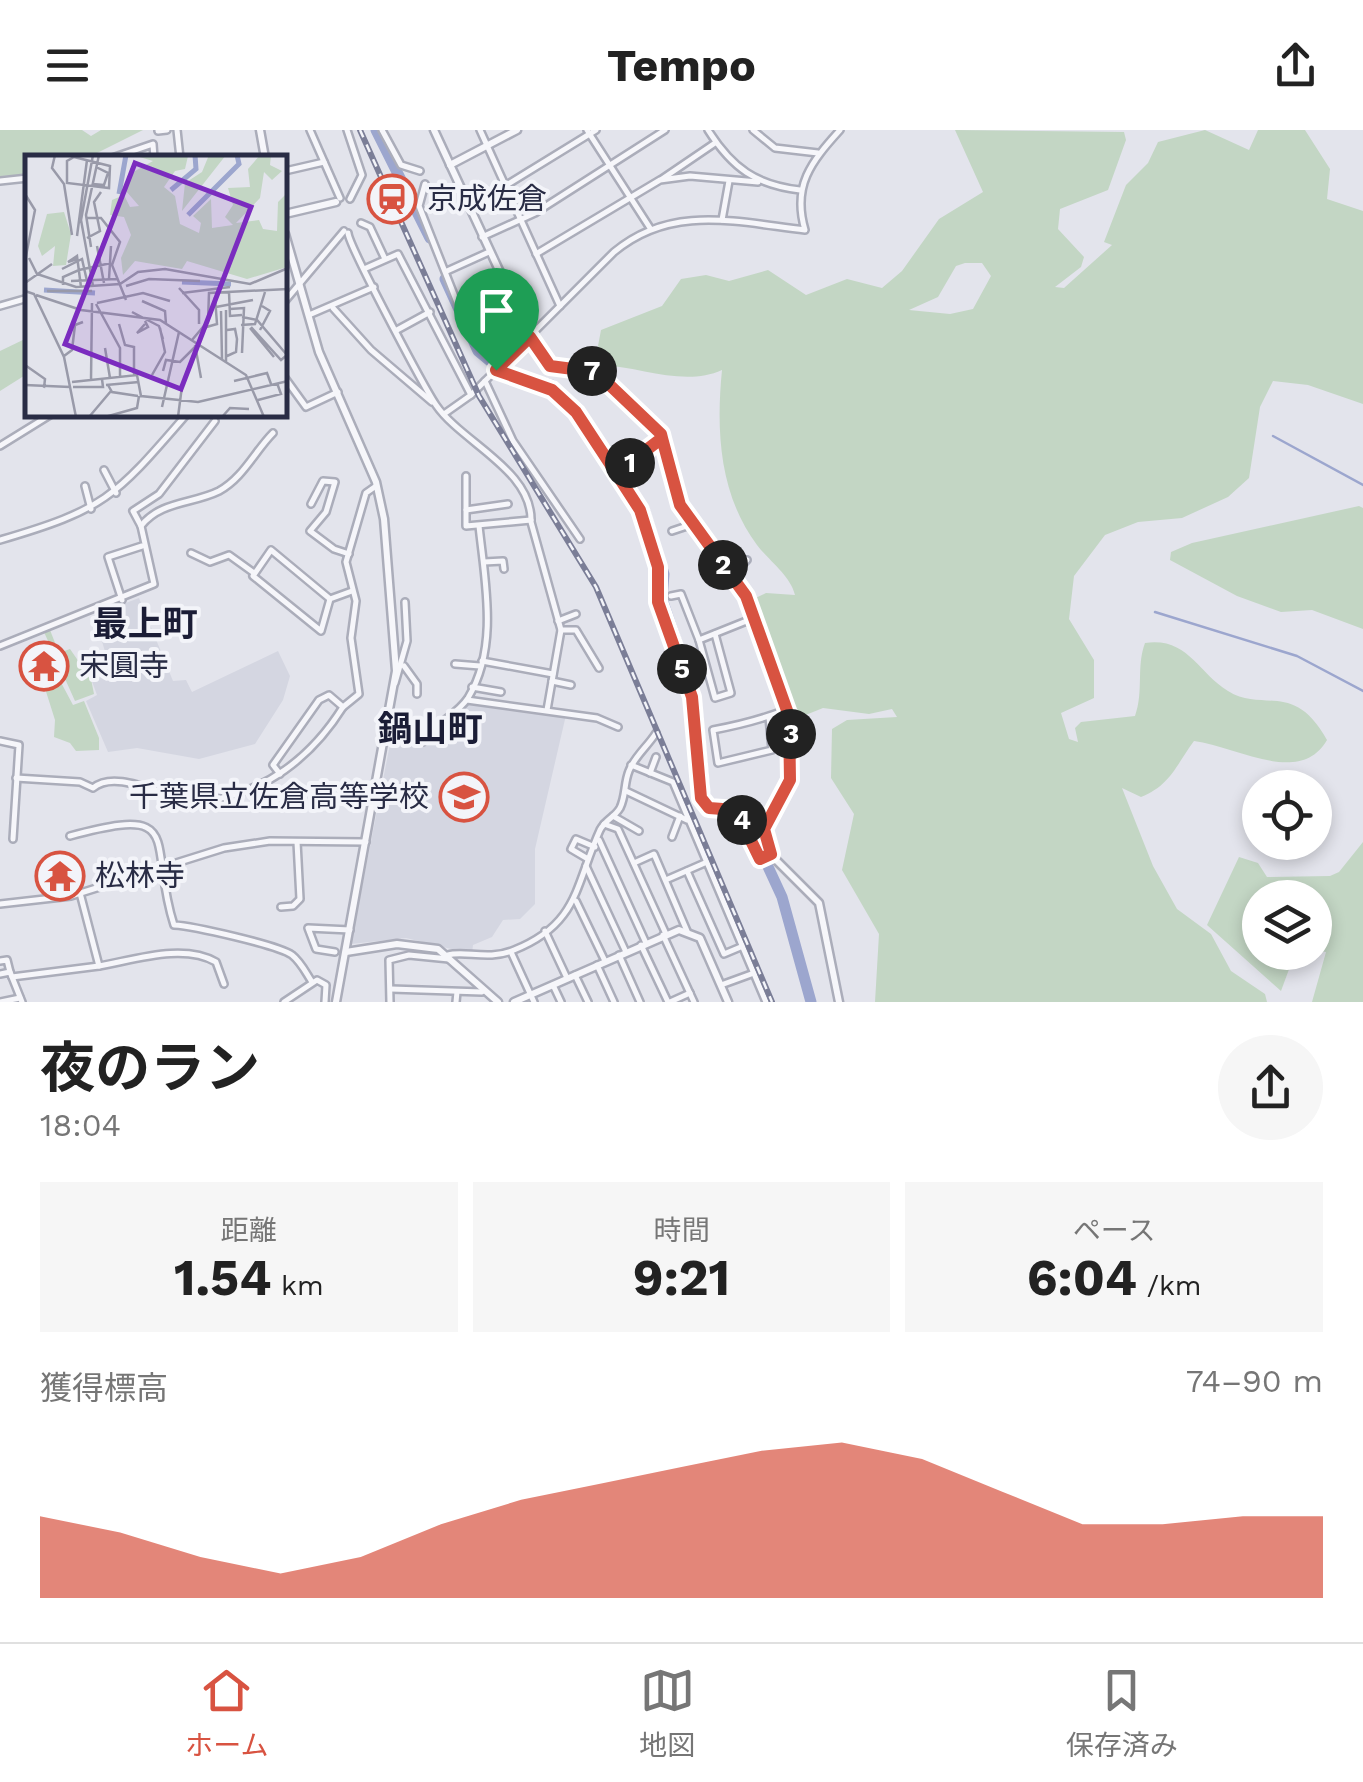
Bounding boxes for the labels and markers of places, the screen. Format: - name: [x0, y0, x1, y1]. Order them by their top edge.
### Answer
- station icon: 京成佐倉: [366, 173, 418, 225]
- place label: 京成佐倉: [427, 181, 547, 216]
- pin: [454, 268, 539, 371]
- pin: 7: [567, 346, 617, 396]
- pin: 1: [605, 438, 655, 488]
- pin: 2: [698, 540, 748, 590]
- temple icon: 宋圓寺: [18, 640, 70, 692]
- pin: 5: [657, 644, 707, 694]
- place label: 宋圓寺: [79, 648, 169, 683]
- pin: 3: [766, 709, 816, 759]
- school or university icon: 千葉県立佐倉高等学校: [438, 771, 490, 823]
- place label: 千葉県立佐倉高等学校: [129, 779, 429, 814]
- pin: 4: [717, 795, 767, 845]
- temple icon: 松林寺: [34, 850, 86, 902]
- place label: 松林寺: [95, 858, 185, 893]

